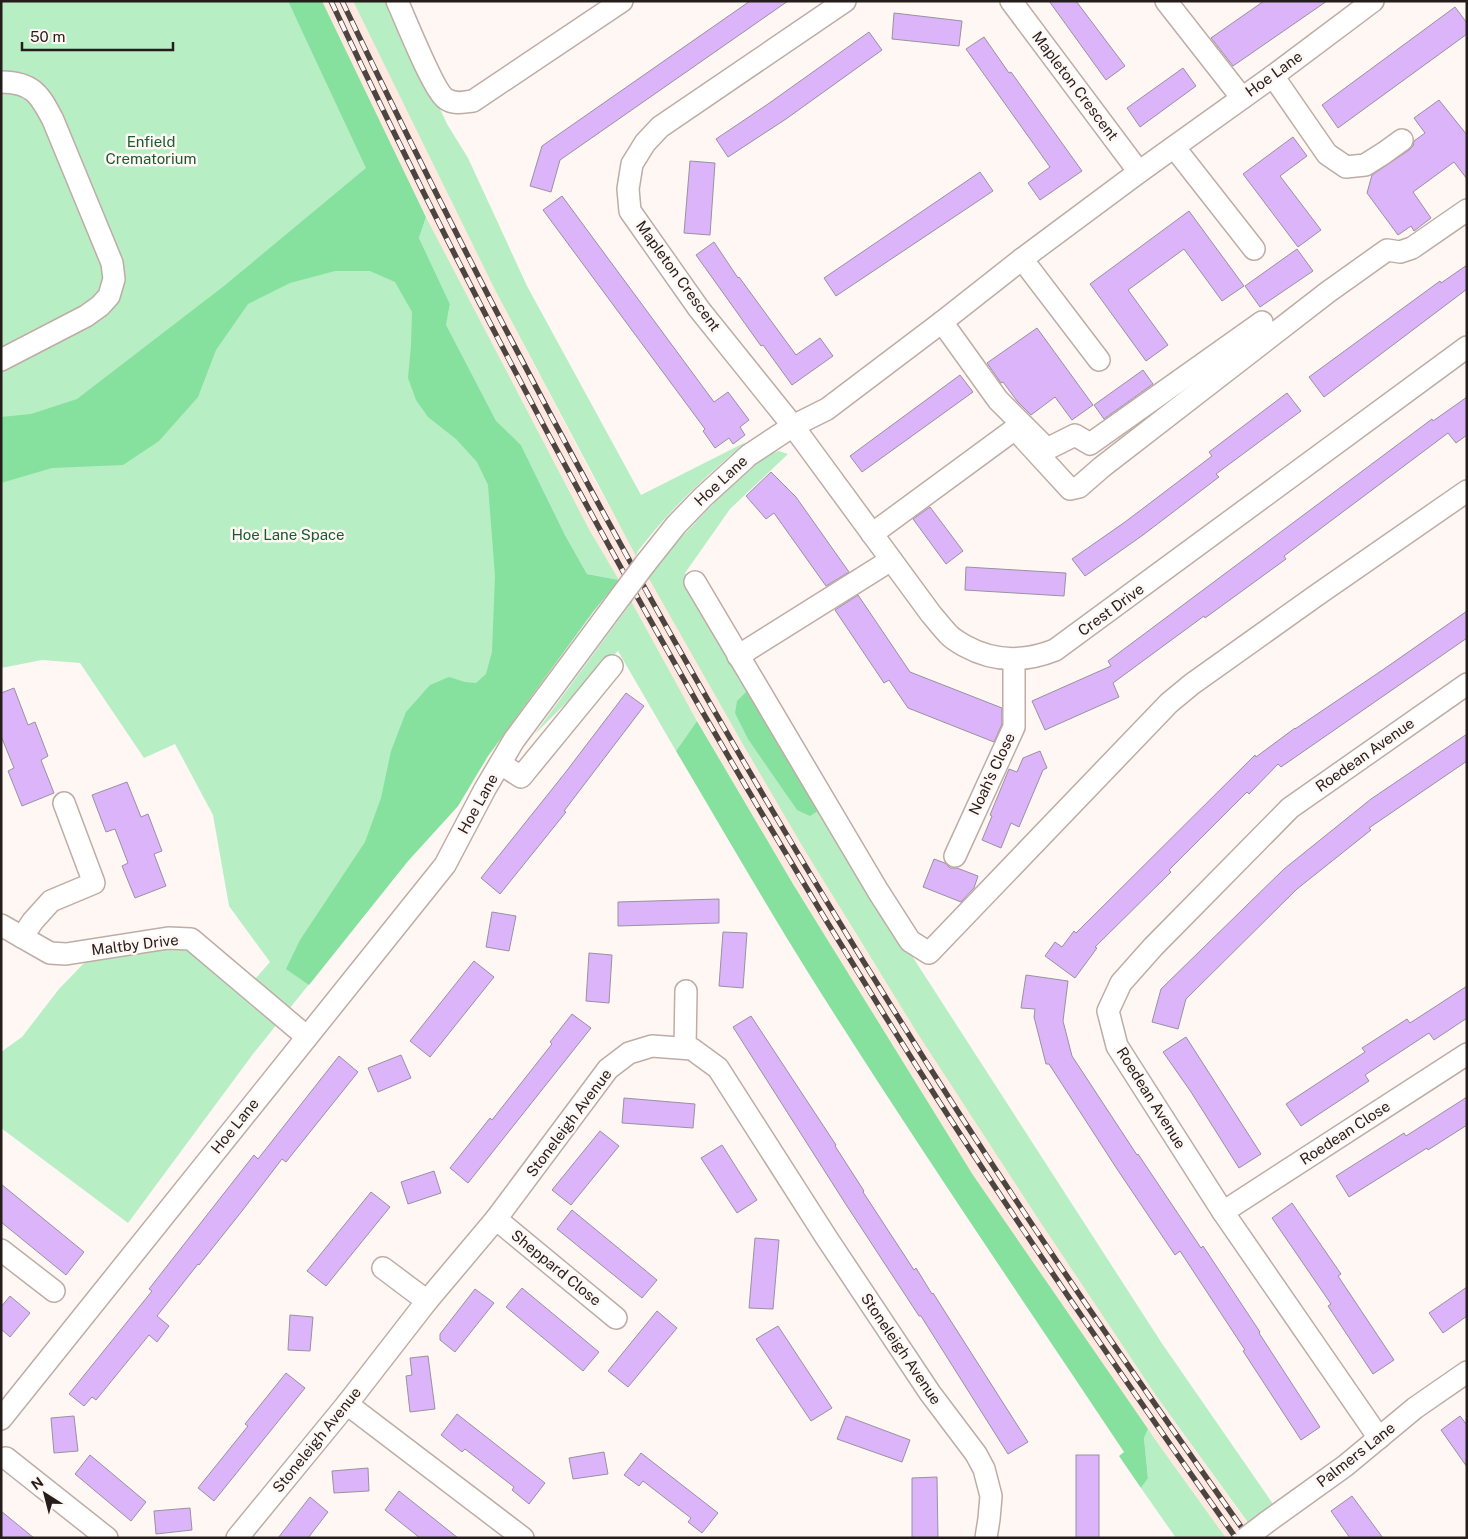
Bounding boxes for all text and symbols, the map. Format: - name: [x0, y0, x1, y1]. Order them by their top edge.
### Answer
- scale bar: [22, 20, 174, 52]
- text: 50 m: [30, 28, 65, 45]
- street label: Mapleton Crescent: [1029, 28, 1122, 144]
- street label: Hoe Lane: [1242, 47, 1305, 100]
- park label: Enfield Crematorium: [106, 133, 196, 167]
- street label: Mapleton Crescent: [633, 217, 724, 334]
- street label: Hoe Lane: [691, 452, 751, 509]
- park label: Hoe Lane Space: [231, 526, 345, 543]
- street label: Crest Drive: [1074, 580, 1147, 639]
- street label: Roedean Avenue: [1312, 714, 1417, 795]
- street label: Noah's Close: [965, 730, 1018, 817]
- street label: Hoe Lane: [454, 771, 501, 837]
- street label: Maltby Drive: [90, 931, 179, 958]
- street label: Roedean Avenue: [1113, 1044, 1189, 1152]
- street label: Stoneleigh Avenue: [523, 1065, 615, 1180]
- street label: Hoe Lane: [207, 1095, 262, 1157]
- street label: Roedean Close: [1297, 1097, 1393, 1168]
- street label: Sheppard Close: [508, 1226, 605, 1309]
- street label: Stoneleigh Avenue: [858, 1290, 945, 1408]
- street label: Stoneleigh Avenue: [269, 1384, 364, 1496]
- street label: Palmers Lane: [1313, 1419, 1398, 1490]
- north arrow: [20, 1469, 70, 1519]
- text: N: [28, 1474, 46, 1493]

